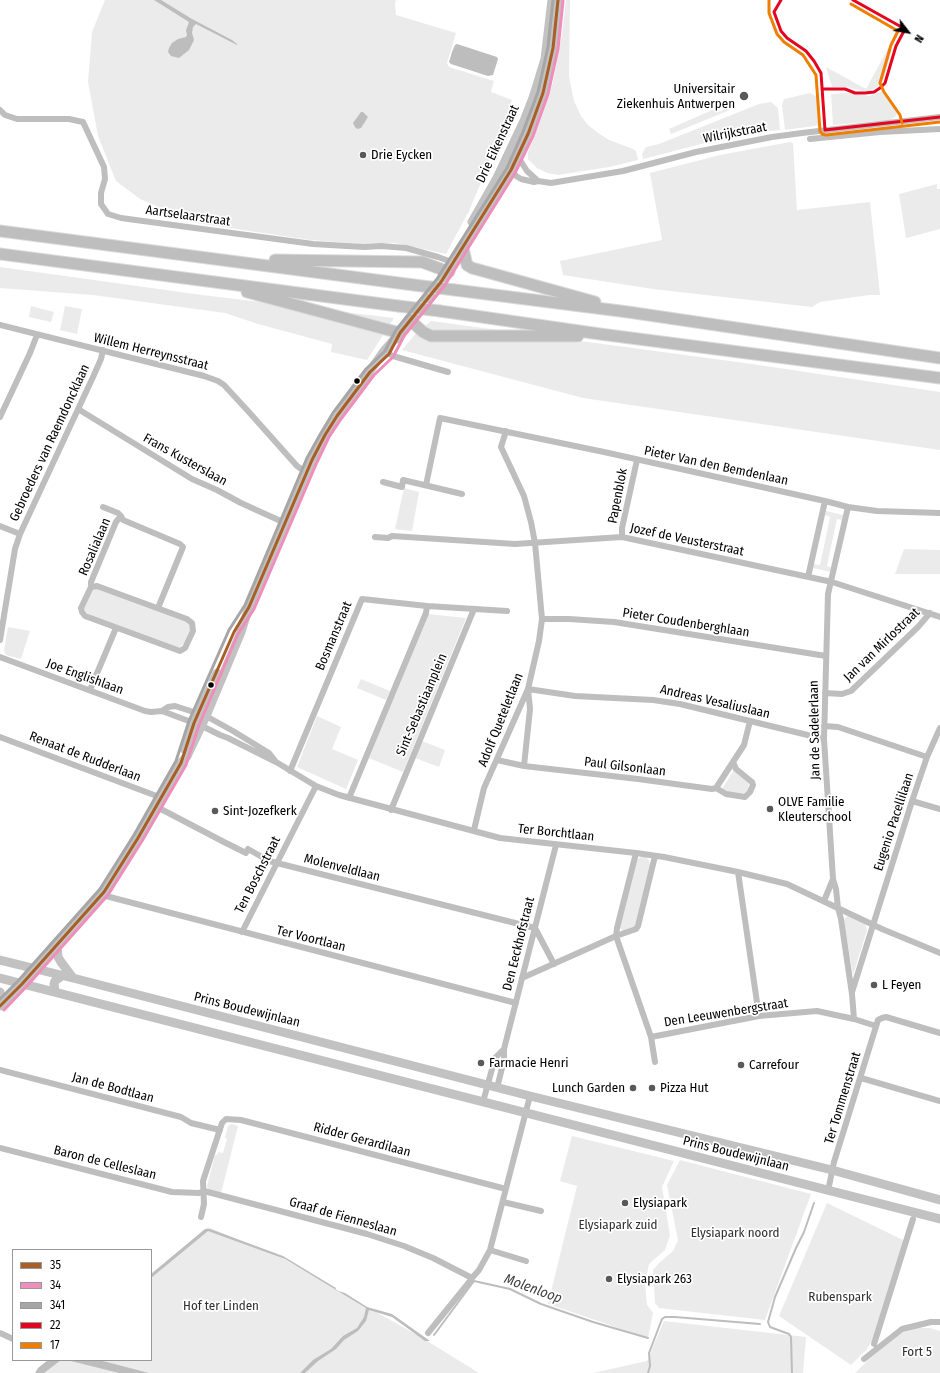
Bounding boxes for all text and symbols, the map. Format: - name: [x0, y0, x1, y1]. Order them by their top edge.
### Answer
- north arrow: [888, 12, 928, 52]
- text: N: [911, 32, 926, 45]
- place label: Universitair Ziekenhuis Antwerpen: [617, 81, 735, 112]
- marker: Universitair Ziekenhuis Antwerpen: [738, 90, 750, 102]
- street label: Drie Eikenstraat: [473, 103, 523, 185]
- street label: Wilrijkstraat: [702, 119, 768, 147]
- place label: Drie Eycken: [371, 147, 432, 163]
- marker: Drie Eycken: [358, 150, 368, 160]
- street label: Aartselaarstraat: [145, 202, 231, 230]
- street label: Willem Herreynsstraat: [92, 330, 210, 374]
- street label: Gebroeders van Raemdoncklaan: [7, 362, 93, 524]
- unlabelled marker: [352, 376, 362, 386]
- street label: Frans Kusterslaan: [140, 430, 230, 490]
- street label: Pieter Van den Bemdenlaan: [643, 443, 789, 489]
- street label: Papenblok: [605, 467, 631, 525]
- street label: Rosalialaan: [76, 516, 114, 578]
- street label: Jozef de Veusterstraat: [629, 520, 745, 560]
- street label: Bosmanstraat: [312, 599, 356, 673]
- street label: Pieter Coudenberghlaan: [621, 605, 751, 641]
- street label: Jan van Mirlostraat: [841, 605, 923, 685]
- street label: Sint-Sebastiaanplein: [393, 651, 451, 759]
- street label: Joe Englishlaan: [44, 656, 126, 698]
- street label: Adolf Queteletlaan: [475, 671, 527, 769]
- unlabelled marker: [206, 680, 216, 690]
- street label: Jan de Sadelerlaan: [806, 680, 824, 780]
- street label: Andreas Vesaliuslaan: [658, 682, 772, 722]
- street label: Renaat de Rudderlaan: [27, 729, 143, 785]
- street label: Paul Gilsonlaan: [583, 754, 667, 780]
- street label: Eugenio Pacellilaan: [871, 771, 917, 873]
- place label: OLVE Familie Kleuterschool: [778, 794, 851, 825]
- place label: Sint-Jozefkerk: [223, 803, 297, 819]
- marker: OLVE Familie Kleuterschool: [765, 804, 775, 814]
- marker: Sint-Jozefkerk: [210, 806, 220, 816]
- street label: Ter Borchtlaan: [517, 821, 595, 845]
- street label: Ten Boschstraat: [232, 834, 284, 916]
- street label: Molenveldlaan: [302, 851, 382, 885]
- street label: Den Eeckhofstraat: [500, 895, 538, 993]
- street label: Ter Voortlaan: [275, 923, 347, 955]
- place label: L Feyen: [882, 977, 921, 993]
- marker: L Feyen: [869, 980, 879, 990]
- street label: Prins Boudewijnlaan: [192, 989, 302, 1031]
- street label: Den Leeuwenbergstraat: [663, 995, 789, 1031]
- street label: Ter Tommenstraat: [822, 1050, 864, 1146]
- place label: Farmacie Henri: [489, 1055, 568, 1071]
- place label: Carrefour: [749, 1057, 799, 1073]
- marker: Farmacie Henri: [476, 1058, 486, 1068]
- marker: Carrefour: [736, 1060, 746, 1070]
- street label: Jan de Bodtlaan: [70, 1070, 156, 1106]
- place label: Lunch Garden: [552, 1080, 625, 1096]
- place label: Pizza Hut: [660, 1080, 709, 1096]
- marker: Lunch Garden: [628, 1083, 638, 1093]
- marker: Pizza Hut: [647, 1083, 657, 1093]
- street label: Ridder Gerardilaan: [312, 1120, 412, 1160]
- street label: Prins Boudewijnlaan: [681, 1133, 791, 1175]
- street label: Baron de Celleslaan: [52, 1143, 158, 1183]
- street label: Graaf de Fienneslaan: [287, 1194, 399, 1240]
- place label: Elysiapark: [633, 1195, 687, 1211]
- marker: Elysiapark: [620, 1198, 630, 1208]
- park label: Elysiapark zuid: [578, 1217, 658, 1233]
- park label: Elysiapark noord: [691, 1225, 779, 1241]
- legend: [12, 1249, 152, 1361]
- text: 35: [50, 1258, 61, 1272]
- water label: Molenloop: [502, 1271, 564, 1307]
- place label: Elysiapark 263: [617, 1271, 692, 1287]
- marker: Elysiapark 263: [604, 1274, 614, 1284]
- text: 34: [50, 1278, 61, 1292]
- park label: Rubenspark: [808, 1289, 872, 1305]
- text: 341: [50, 1298, 65, 1312]
- park label: Hof ter Linden: [183, 1298, 259, 1314]
- text: 22: [50, 1318, 61, 1332]
- text: 17: [50, 1338, 60, 1352]
- park label: Fort 5: [902, 1344, 932, 1360]

